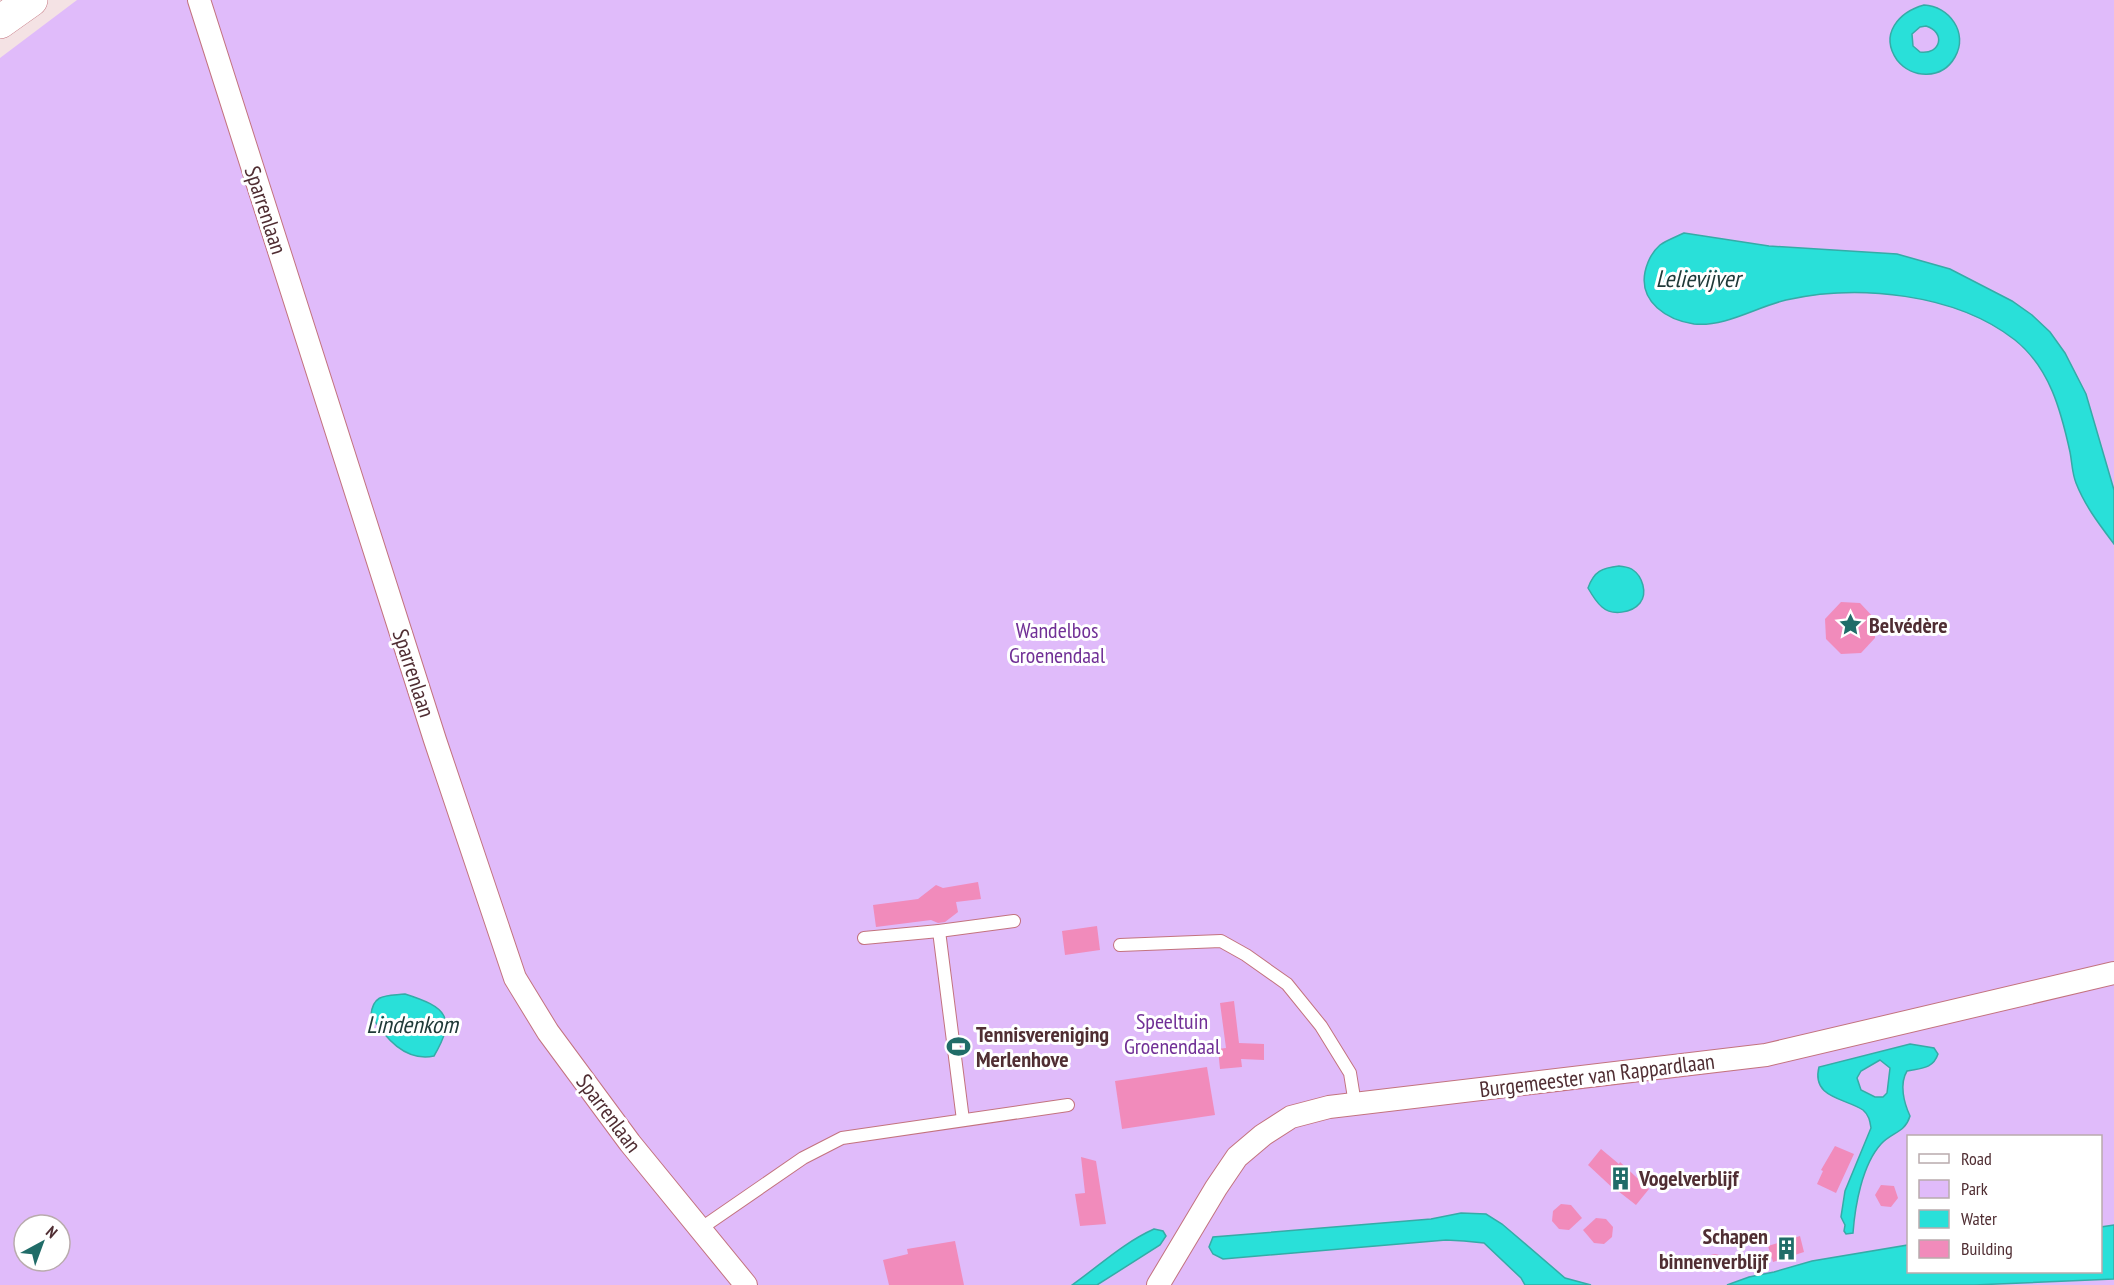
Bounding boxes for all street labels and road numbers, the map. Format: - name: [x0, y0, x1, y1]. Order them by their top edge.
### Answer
- street label: Sparrenlaan: [239, 162, 293, 258]
- street label: Sparrenlaan: [387, 625, 441, 721]
- street label: Burgemeester van Rappardlaan: [1478, 1047, 1716, 1103]
- street label: Sparrenlaan: [570, 1068, 648, 1158]

